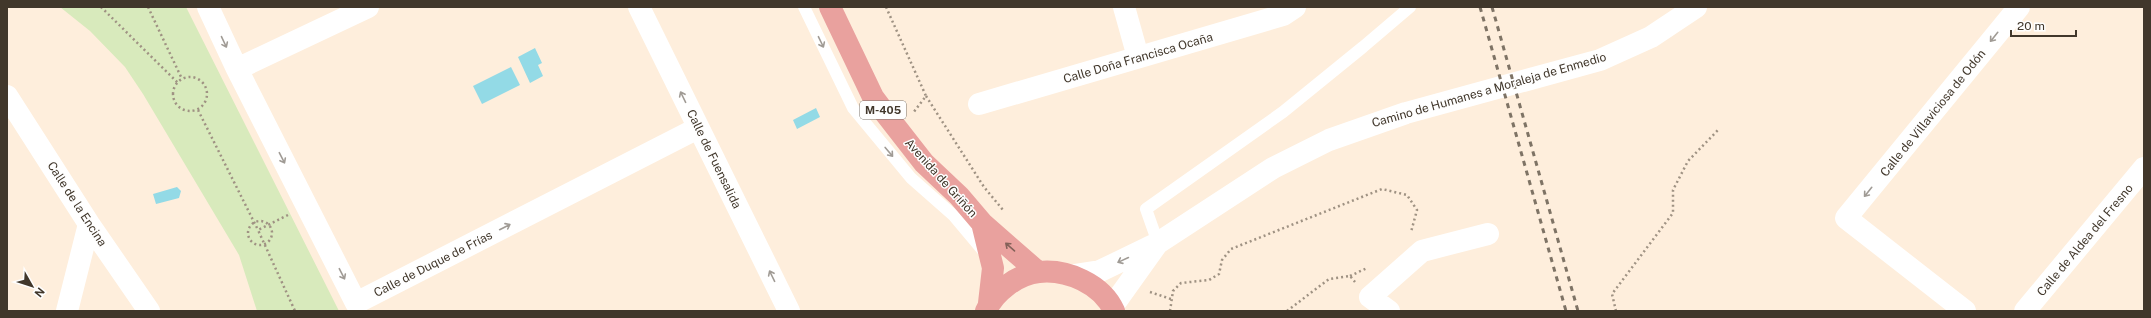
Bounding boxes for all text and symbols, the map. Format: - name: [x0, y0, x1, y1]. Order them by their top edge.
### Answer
- scale bar: [2011, 12, 2076, 38]
- text: 20 m: [2017, 19, 2045, 33]
- street label: Calle Doña Francisca Ocaña: [1062, 30, 1214, 86]
- one-way arrow: [1990, 32, 1999, 43]
- one-way arrow: [221, 36, 228, 48]
- one-way arrow: [818, 36, 825, 48]
- street label: Calle de Villaviciosa de Odón: [1877, 47, 1989, 179]
- street label: Camino de Humanes a Moraleja de Enmedio: [1370, 50, 1608, 130]
- one-way arrow: [679, 91, 686, 103]
- road number: M-405: [860, 101, 906, 119]
- street label: Calle de Fuensalida: [684, 107, 744, 211]
- street label: Avenida de Griñón: [902, 136, 980, 220]
- one-way arrow: [885, 146, 894, 157]
- one-way arrow: [279, 152, 287, 164]
- street label: Calle de la Encina: [44, 159, 110, 249]
- street label: Calle de Aldea del Fresno: [2034, 181, 2136, 299]
- one-way arrow: [1863, 187, 1872, 197]
- one-way arrow: [499, 223, 511, 230]
- street label: Calle de Duque de Frías: [371, 228, 495, 300]
- one-way arrow: [1005, 243, 1016, 252]
- one-way arrow: [1117, 257, 1129, 264]
- north arrow: [12, 266, 52, 306]
- one-way arrow: [338, 268, 346, 280]
- one-way arrow: [768, 270, 775, 282]
- text: N: [32, 285, 47, 299]

